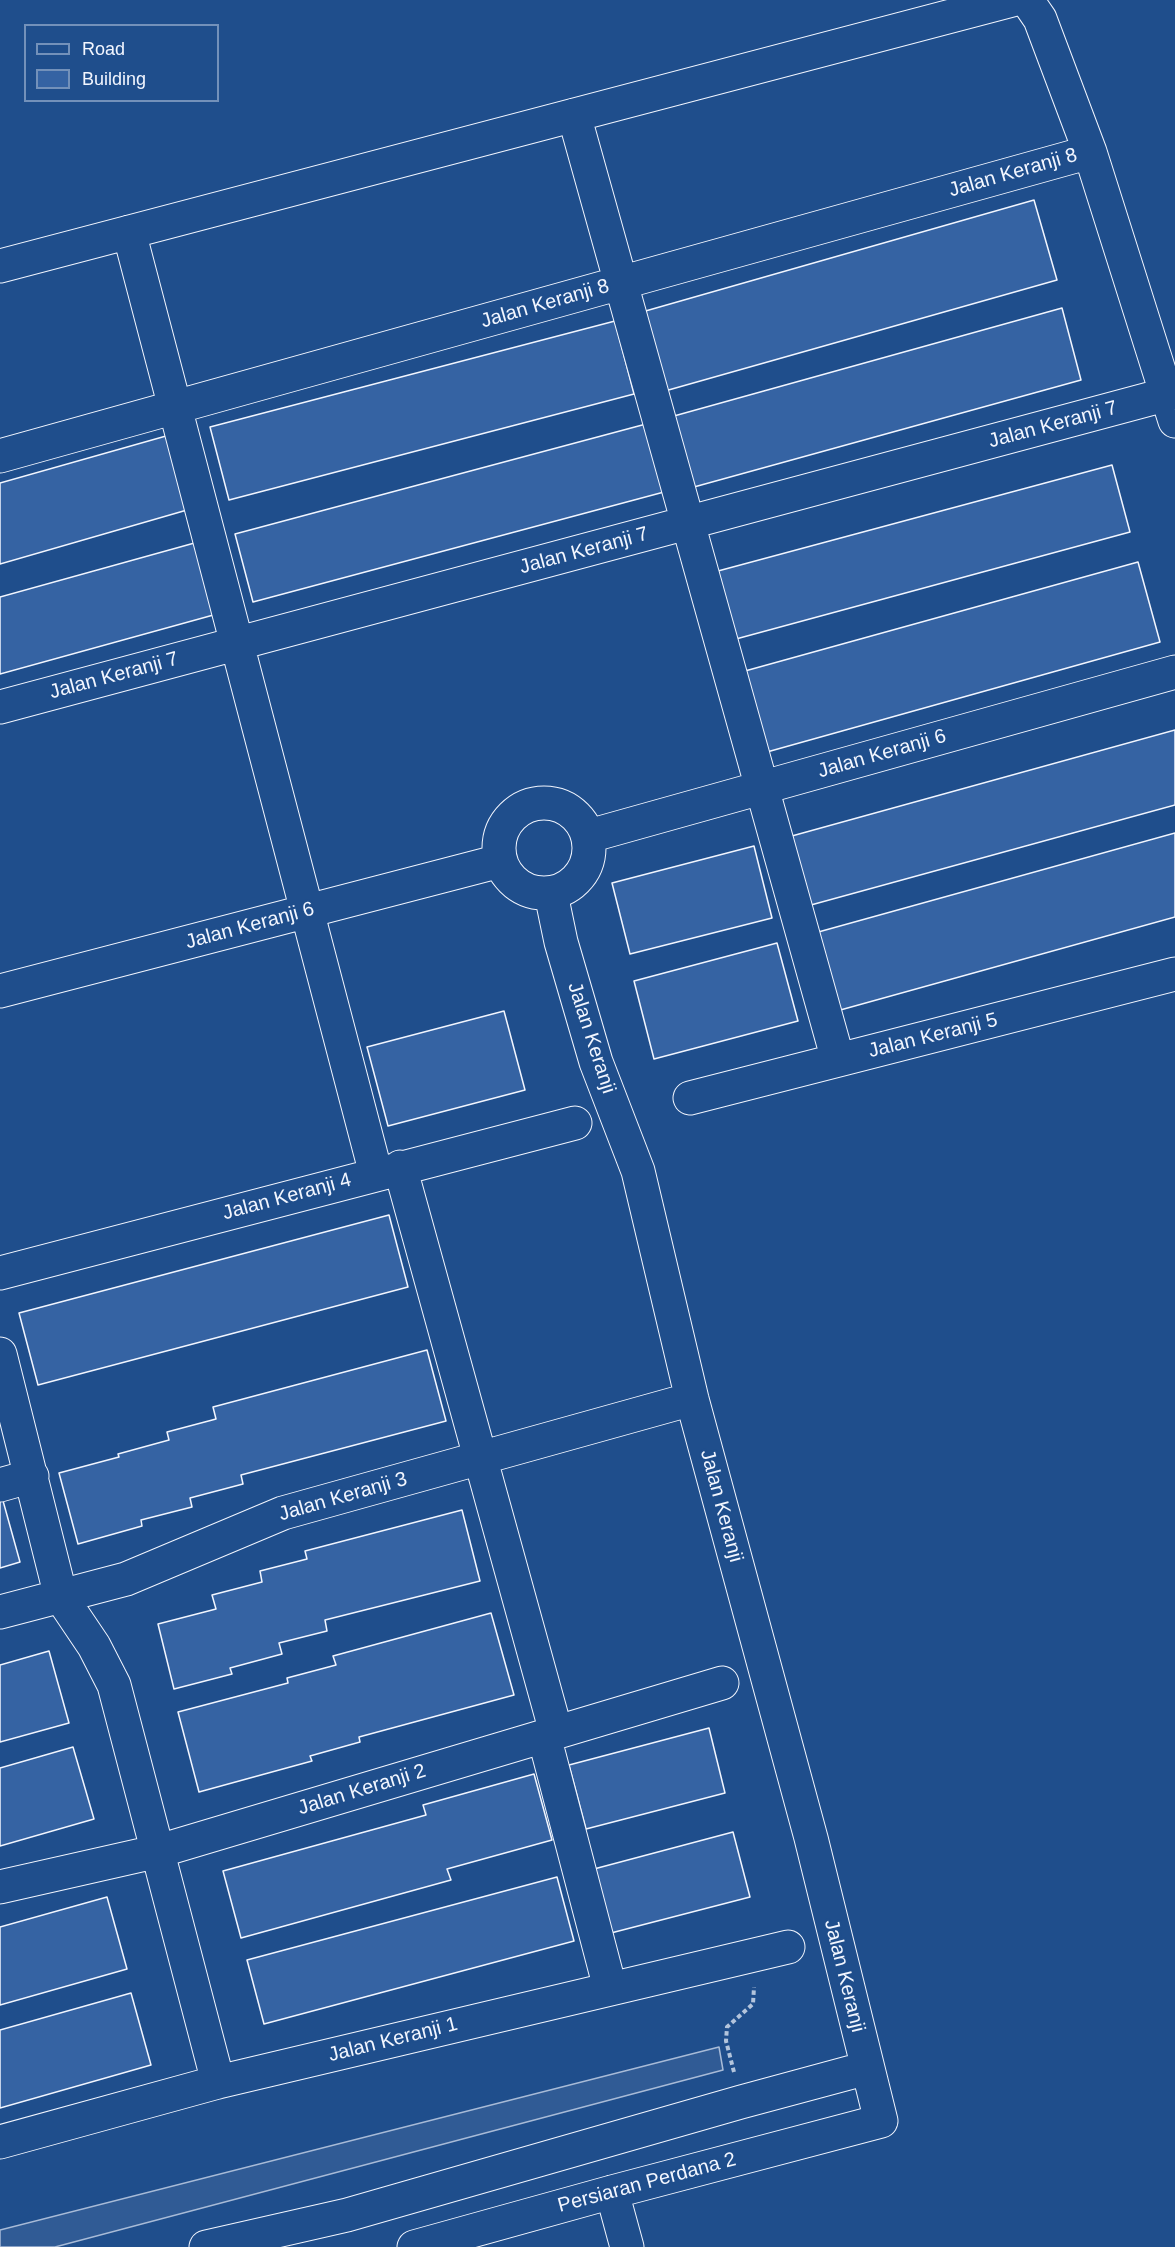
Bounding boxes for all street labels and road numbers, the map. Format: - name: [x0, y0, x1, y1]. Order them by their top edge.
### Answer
- street label: Jalan Keranji 8: [946, 143, 1080, 203]
- street label: Jalan Keranji 8: [478, 274, 612, 334]
- street label: Jalan Keranji 7: [986, 396, 1120, 454]
- street label: Jalan Keranji 7: [517, 522, 651, 580]
- street label: Jalan Keranji 7: [47, 647, 181, 705]
- street label: Jalan Keranji 6: [815, 724, 949, 784]
- street label: Jalan Keranji 6: [183, 897, 317, 955]
- street label: Jalan Keranji: [562, 979, 620, 1097]
- street label: Jalan Keranji 5: [866, 1008, 1000, 1064]
- street label: Jalan Keranji 4: [220, 1168, 354, 1226]
- street label: Jalan Keranji: [694, 1447, 748, 1565]
- street label: Jalan Keranji 3: [276, 1467, 410, 1527]
- street label: Jalan Keranji 2: [295, 1759, 429, 1821]
- street label: Jalan Keranji: [818, 1917, 870, 2035]
- street label: Jalan Keranji 1: [326, 2012, 460, 2068]
- street label: Persiaran Perdana 2: [555, 2148, 739, 2218]

